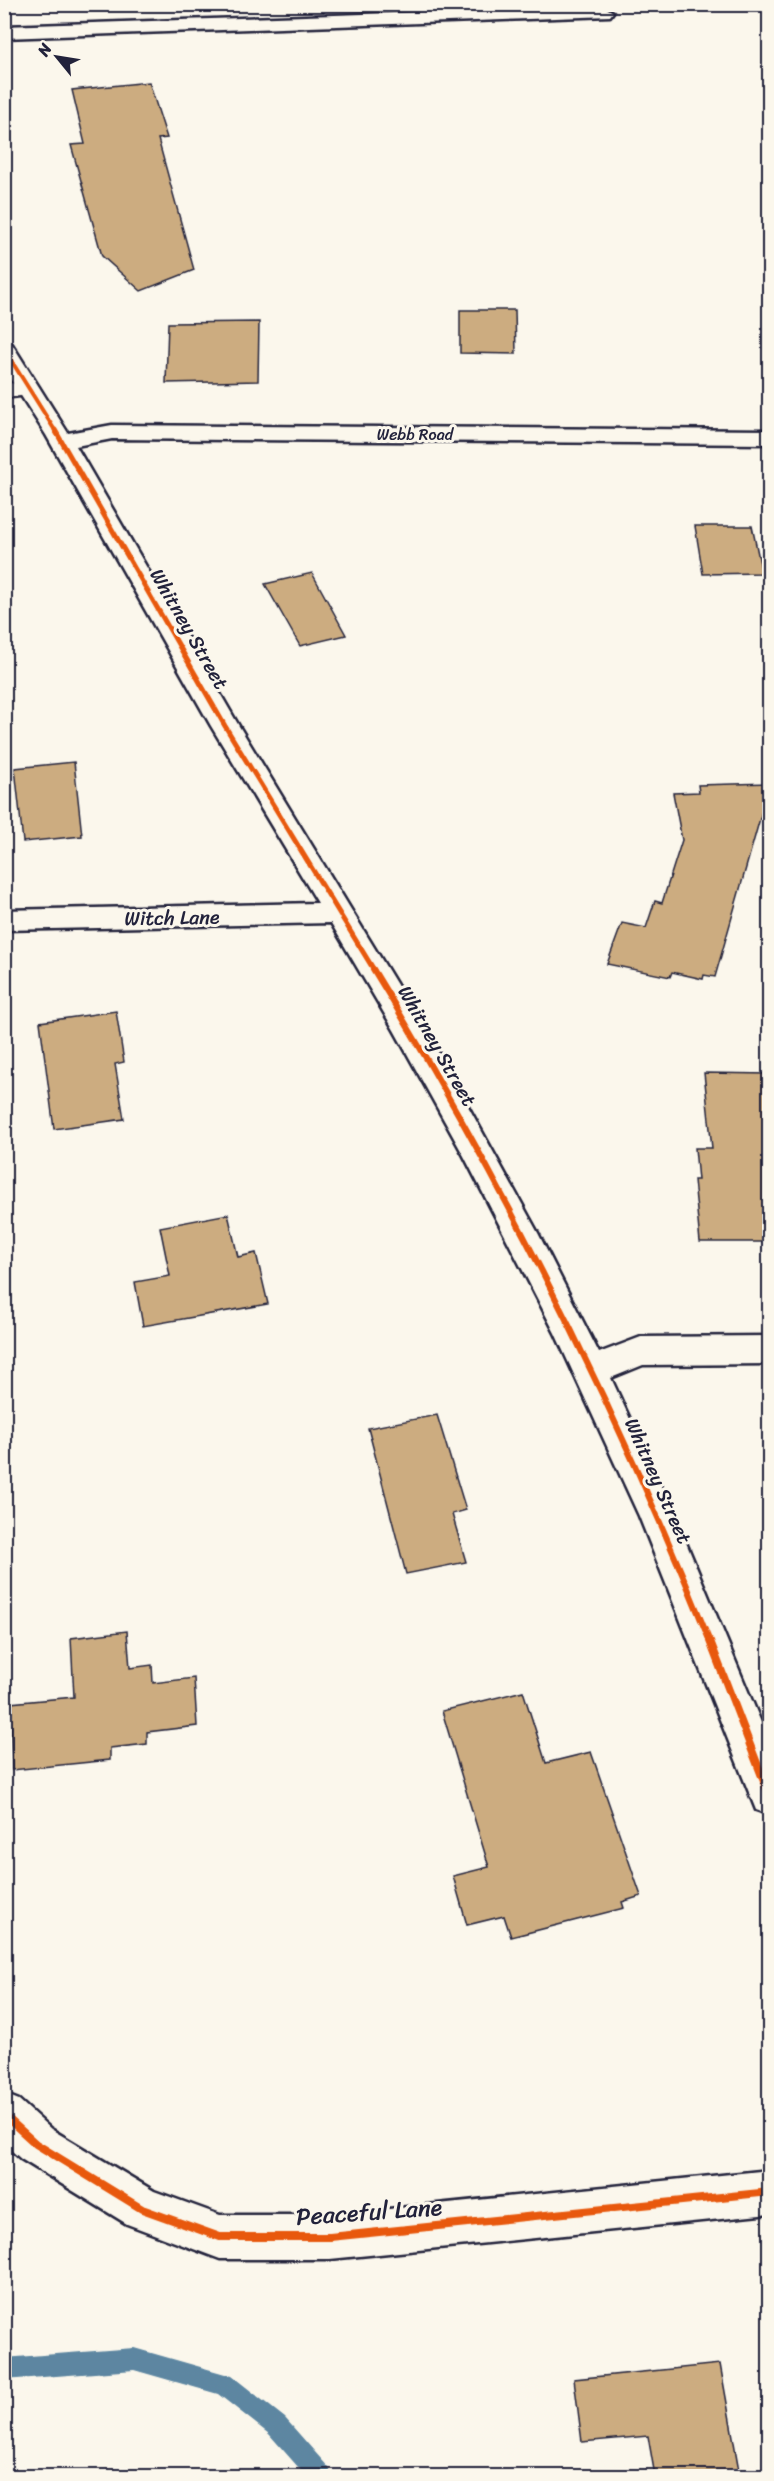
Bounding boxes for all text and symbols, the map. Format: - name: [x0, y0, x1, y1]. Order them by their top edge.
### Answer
- north arrow: [27, 27, 87, 87]
- text: N: [29, 37, 60, 63]
- street label: Webb Road: [377, 420, 455, 449]
- street label: Whitney Street: [140, 562, 238, 696]
- street label: Witch Lane: [124, 900, 220, 936]
- street label: Whitney Street: [388, 979, 486, 1113]
- street label: Whitney Street: [615, 1412, 702, 1550]
- street label: Peaceful Lane: [294, 2186, 444, 2238]

